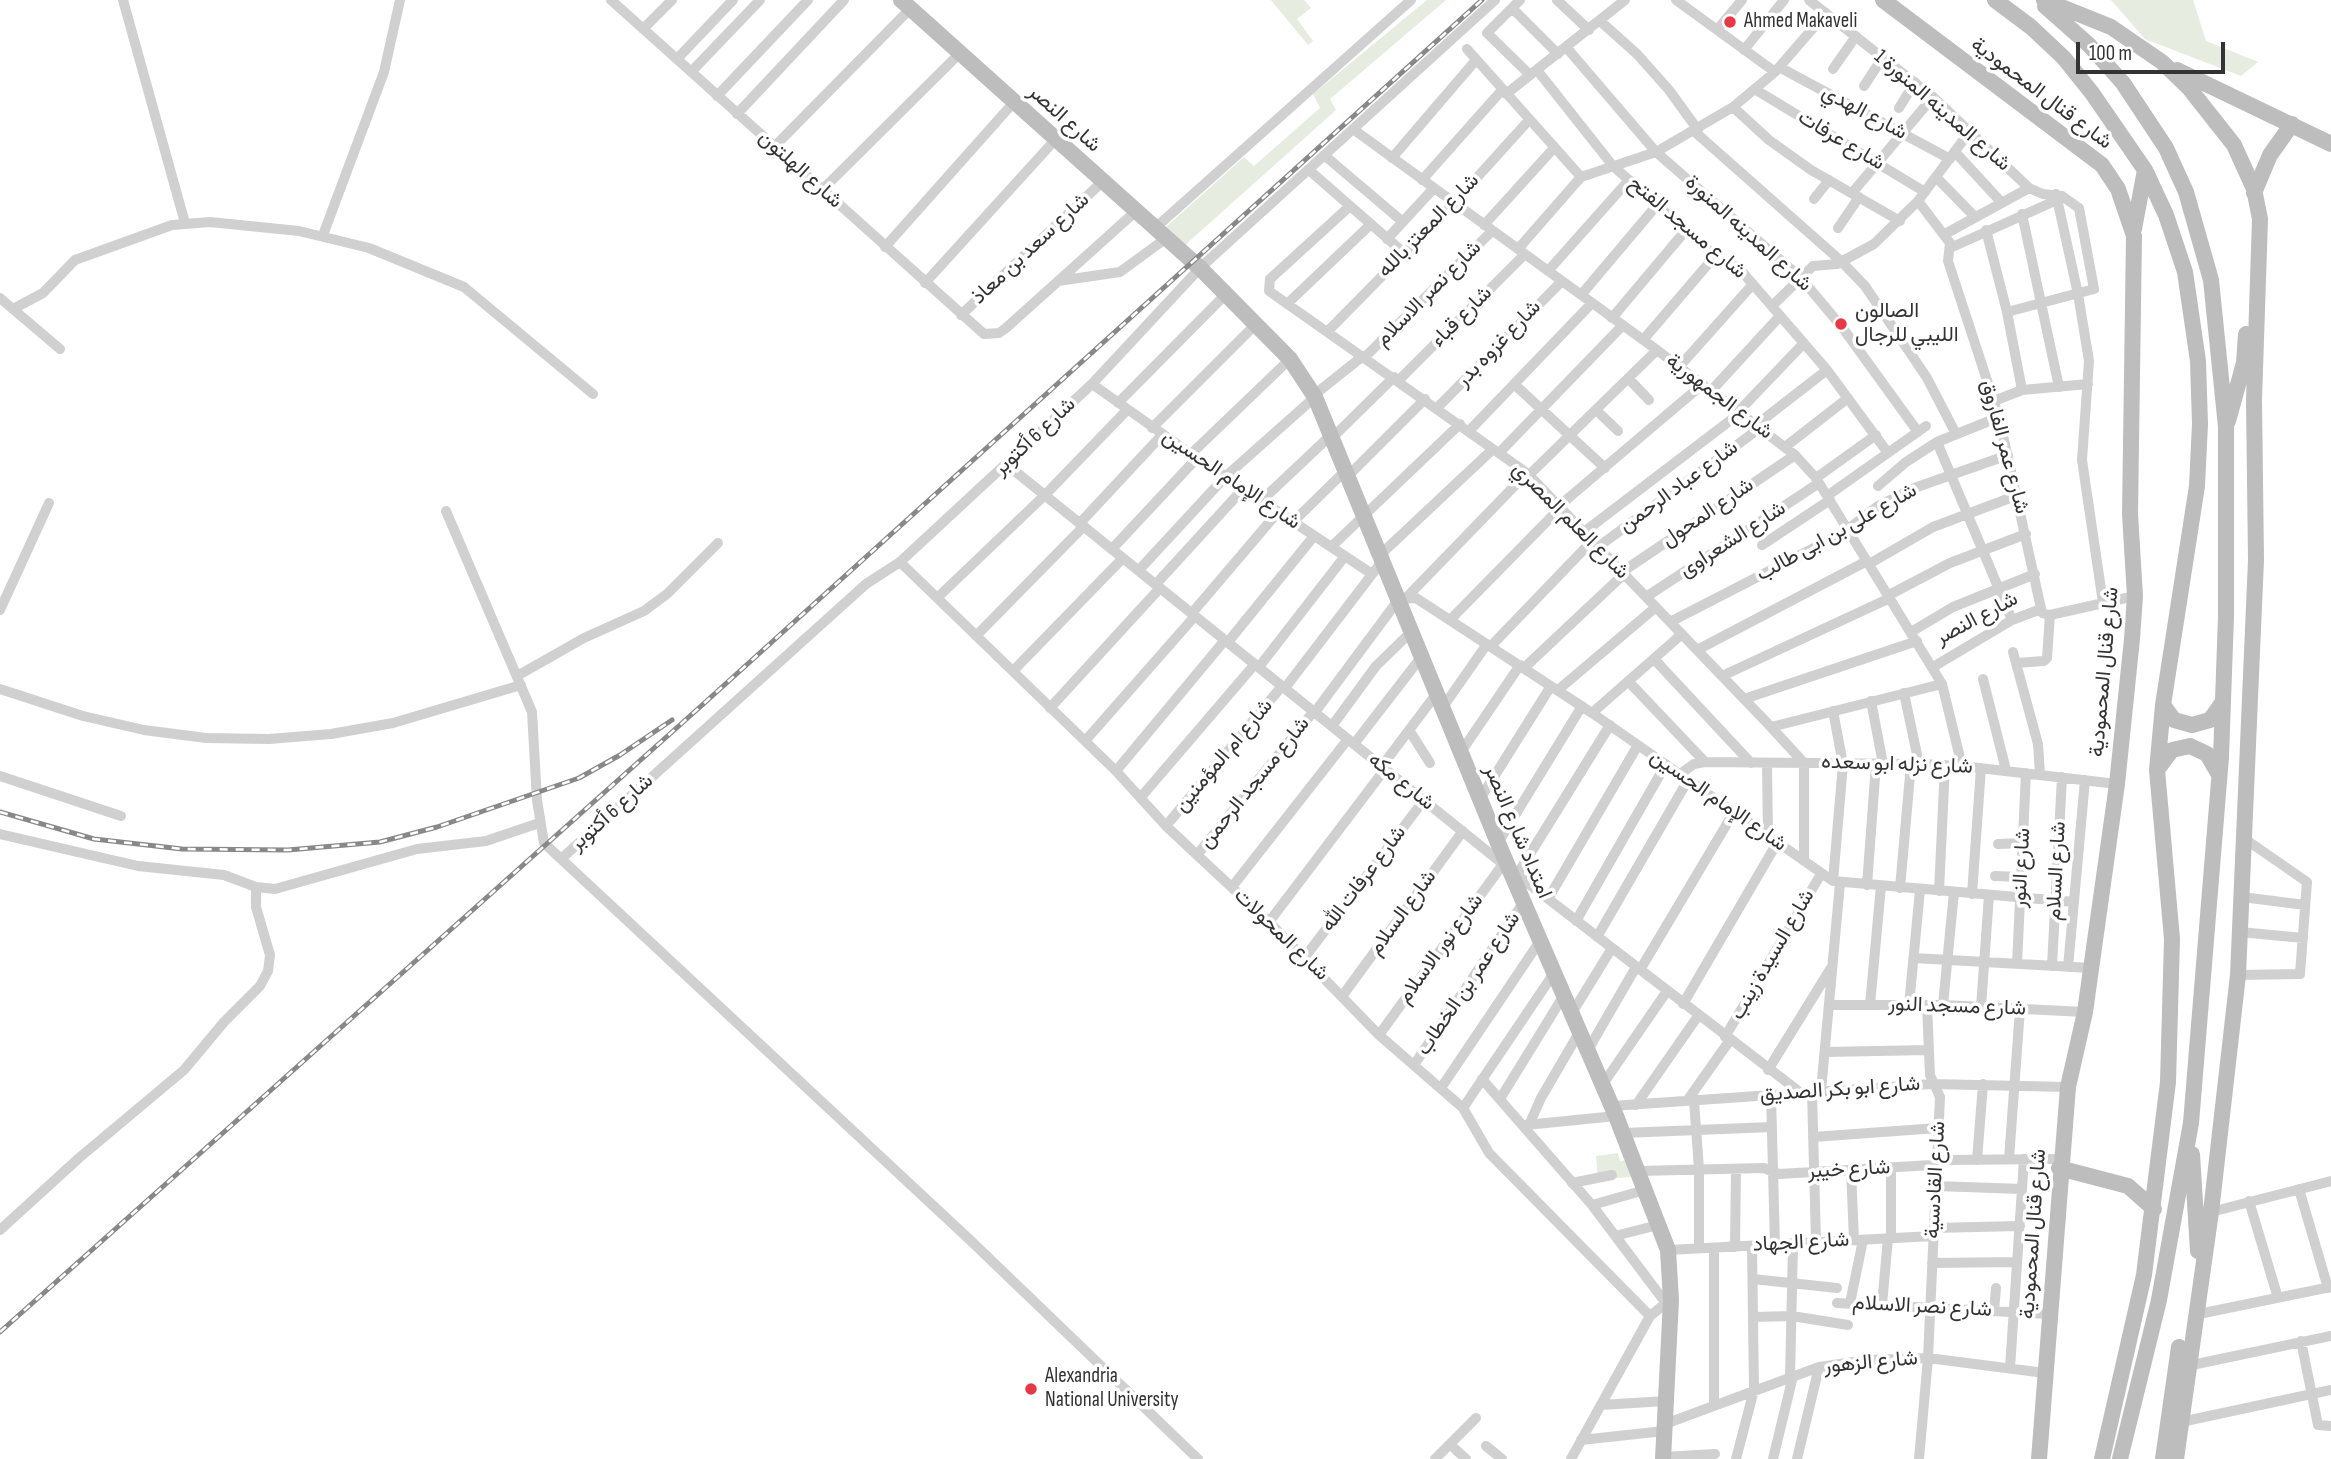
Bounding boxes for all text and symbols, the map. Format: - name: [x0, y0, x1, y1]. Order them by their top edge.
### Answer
- place label: Ahmed Makaveli: [1744, 9, 1857, 35]
- marker: Ahmed Makaveli: [1722, 14, 1738, 30]
- scale bar: [2079, 28, 2228, 72]
- street label: شارع قنال المحمودية: [1965, 33, 2117, 155]
- text: 100 m: [2089, 41, 2132, 66]
- street label: شارع المدينه المنورة 1: [1868, 45, 2016, 177]
- street label: شارع النصر: [1022, 80, 1106, 158]
- street label: شارع الهدي: [1817, 80, 1911, 146]
- street label: شارع عرفات: [1793, 105, 1889, 177]
- street label: شارع الهلتون: [753, 126, 847, 214]
- street label: شارع المعتز بالله: [1373, 169, 1485, 283]
- street label: شارع المدينه المنورة: [1679, 170, 1817, 298]
- street label: شارع مسجد الفتح: [1623, 171, 1751, 285]
- street label: شارع سعد بن معاذ: [967, 188, 1095, 310]
- street label: شارع نصر الاسلام: [1371, 236, 1487, 352]
- street label: شارع قباء: [1426, 281, 1498, 353]
- street label: شارع غزوه بدر: [1451, 295, 1547, 393]
- place label: الصالون الليبي للرجال: [1855, 299, 1959, 349]
- marker: الصالون الليبي للرجال: [1833, 316, 1849, 332]
- street label: شارع الجمهورية: [1661, 349, 1777, 445]
- street label: شارع عمر الفاروق: [1974, 377, 2034, 517]
- street label: شارع 6 أكتوبر: [989, 393, 1081, 481]
- street label: شارع الإمام الحسين: [1157, 424, 1305, 536]
- street label: شارع عباد الرحمن: [1614, 435, 1744, 539]
- street label: شارع العلم المصري: [1506, 457, 1634, 585]
- street label: شارع المحول: [1657, 473, 1759, 553]
- street label: شارع على بن ابى طالب: [1752, 478, 1922, 588]
- street label: شارع الشعراوى: [1675, 496, 1791, 584]
- street label: شارع قنال المحمودية: [2085, 586, 2125, 758]
- street label: شارع النصر: [1931, 587, 2023, 651]
- street label: شارع ام المؤمنين: [1169, 694, 1279, 818]
- street label: شارع مسجد الرحمن: [1194, 712, 1316, 854]
- street label: شارع الإمام الحسين: [1645, 744, 1791, 858]
- street label: شارع مكه: [1363, 748, 1439, 816]
- street label: شارع نزله ابو سعده: [1821, 750, 1973, 780]
- street label: امتداد شارع النصر: [1478, 761, 1556, 903]
- street label: شارع 6 أكتوبر: [565, 769, 659, 857]
- street label: شارع عرفات الله: [1316, 821, 1412, 937]
- street label: شارع السلام: [2042, 821, 2072, 921]
- street label: شارع النور: [2007, 827, 2037, 909]
- street label: شارع السلام: [1364, 865, 1442, 961]
- street label: شارع المحولات: [1228, 883, 1334, 987]
- street label: شارع السيدة زينب: [1725, 885, 1821, 1025]
- street label: شارع نور الاسلام: [1393, 889, 1489, 1009]
- street label: شارع عمر بن الخطاب: [1412, 907, 1526, 1061]
- street label: شارع مسجد النور: [1888, 992, 2026, 1022]
- street label: شارع ابو بكر الصديق: [1759, 1072, 1921, 1108]
- street label: شارع القادسية: [1920, 1121, 1952, 1239]
- street label: شارع قنال المحمودية: [2015, 1148, 2053, 1320]
- street label: شارع خيبر: [1807, 1155, 1891, 1185]
- street label: شارع الجهاد: [1752, 1228, 1850, 1258]
- street label: شارع نصر الاسلام: [1852, 1291, 1992, 1323]
- street label: شارع الزهور: [1823, 1346, 1919, 1380]
- place label: Alexandria National University: [1045, 1364, 1179, 1414]
- marker: Alexandria National University: [1023, 1381, 1039, 1397]

